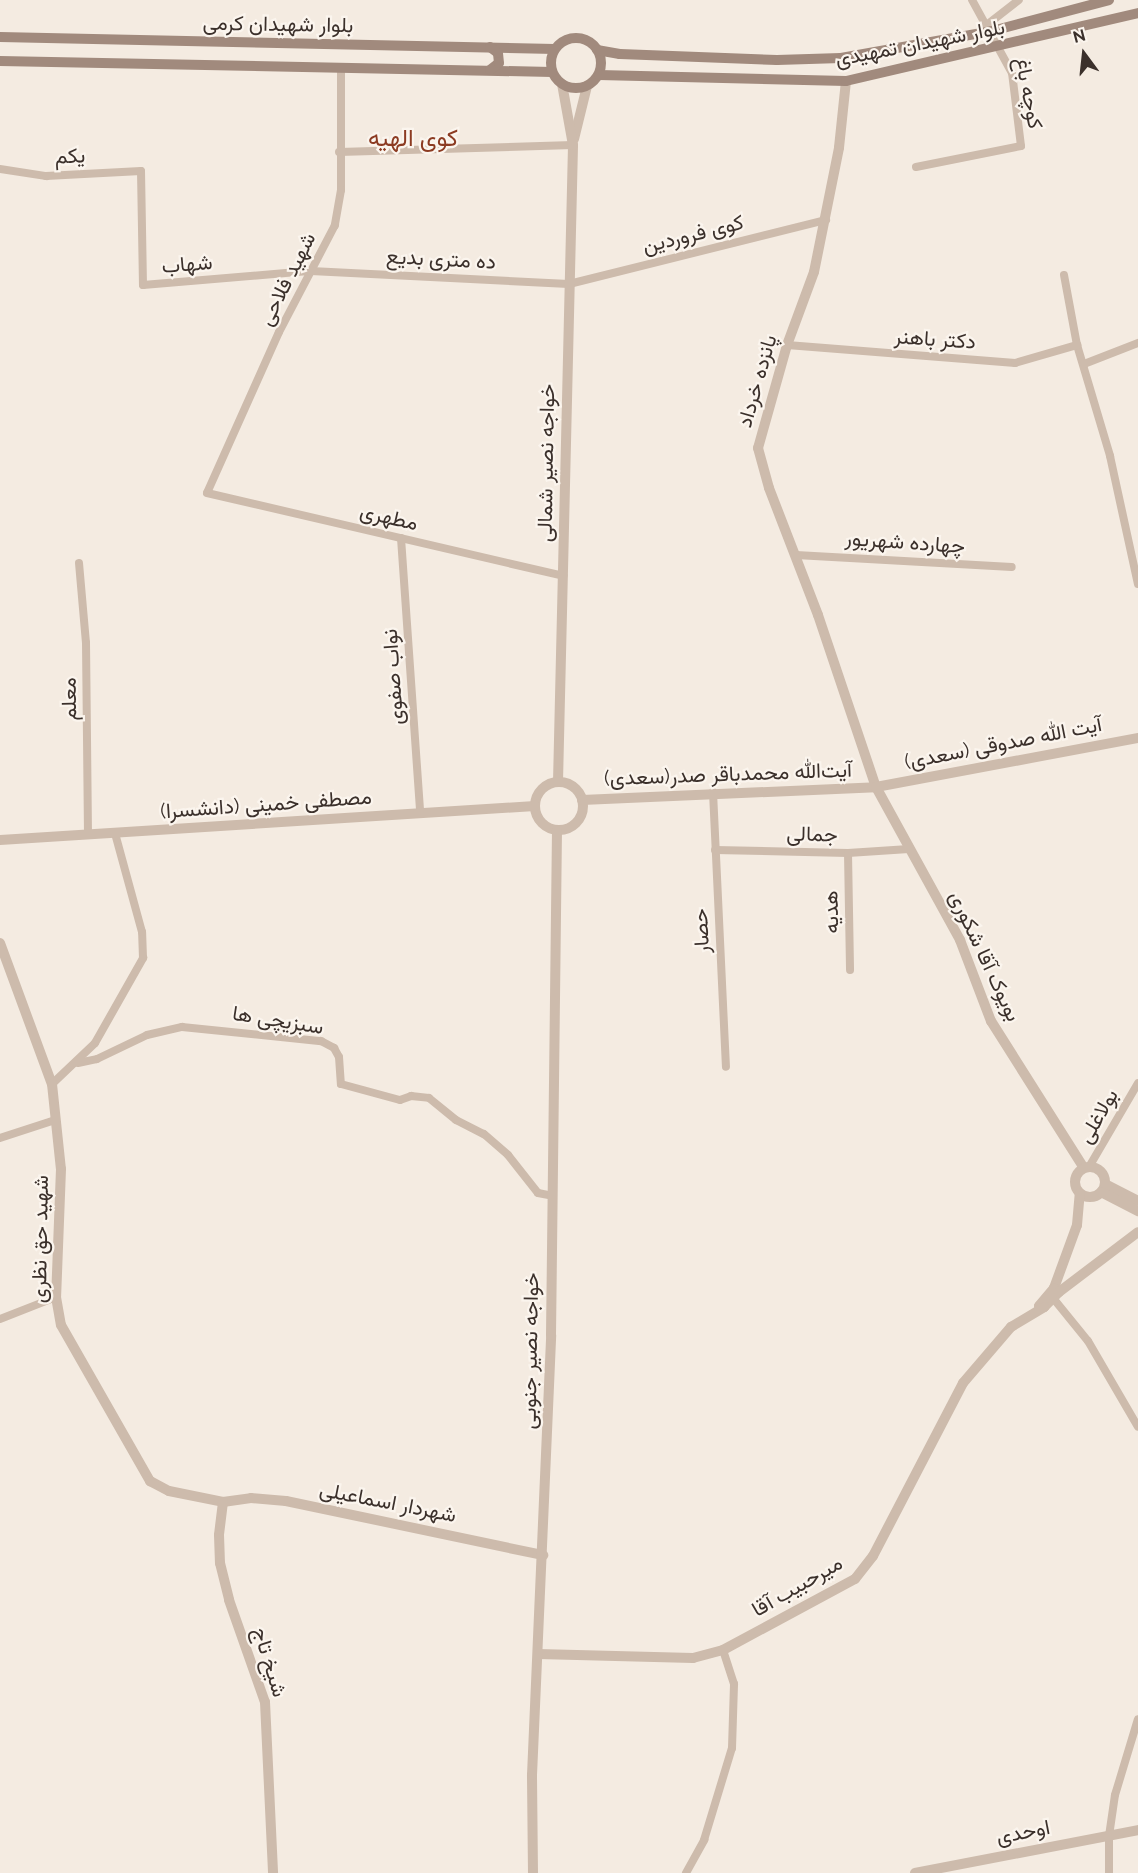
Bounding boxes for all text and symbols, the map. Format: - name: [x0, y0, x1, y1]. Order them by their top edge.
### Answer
- street label: بلوار شهیدان کرمی: [202, 10, 354, 38]
- street label: بلوار شهیدان تمهیدی: [833, 14, 1007, 72]
- north arrow: [1054, 24, 1114, 84]
- text: N: [1071, 25, 1088, 47]
- street label: کوچه باغ: [1010, 55, 1048, 131]
- district label: کوی الهیه: [368, 124, 458, 152]
- street label: یکم: [54, 143, 86, 169]
- street label: کوی فروردین: [640, 209, 746, 259]
- street label: شهید فلاحی: [253, 228, 321, 330]
- street label: ده متری بدیع: [385, 244, 497, 274]
- street label: شهاب: [161, 249, 213, 279]
- street label: دکتر باهنر: [893, 324, 977, 354]
- street label: پانزده خرداد: [732, 332, 782, 430]
- street label: خواجه نصیر شمالی: [532, 384, 560, 542]
- street label: مطهری: [358, 498, 420, 536]
- street label: چهارده شهریور: [844, 525, 966, 559]
- street label: نواب صفوی: [377, 628, 409, 726]
- street label: معلم: [56, 677, 82, 721]
- street label: آیت الله صدوقی (سعدی): [902, 711, 1104, 775]
- street label: آیت‌الله محمدباقر صدر(سعدی): [604, 757, 852, 791]
- street label: مصطفی خمینی (دانشسرا): [159, 784, 373, 824]
- street label: جمالی: [786, 821, 838, 847]
- street label: بویوک آقا شکوری: [944, 887, 1026, 1025]
- street label: هدیه: [818, 890, 844, 934]
- street label: حصار: [687, 908, 715, 954]
- street label: سبزیچی ها: [231, 1000, 325, 1040]
- street label: بولاغلی: [1072, 1084, 1124, 1148]
- street label: شهید حق نظری: [26, 1175, 54, 1303]
- street label: خواجه نصیر جنوبی: [516, 1272, 544, 1430]
- street label: شهردار اسماعیلی: [317, 1476, 459, 1528]
- street label: میرحبیب آقا: [747, 1550, 847, 1622]
- street label: شیخ تاج: [247, 1624, 293, 1700]
- street label: اوحدی: [994, 1814, 1052, 1850]

